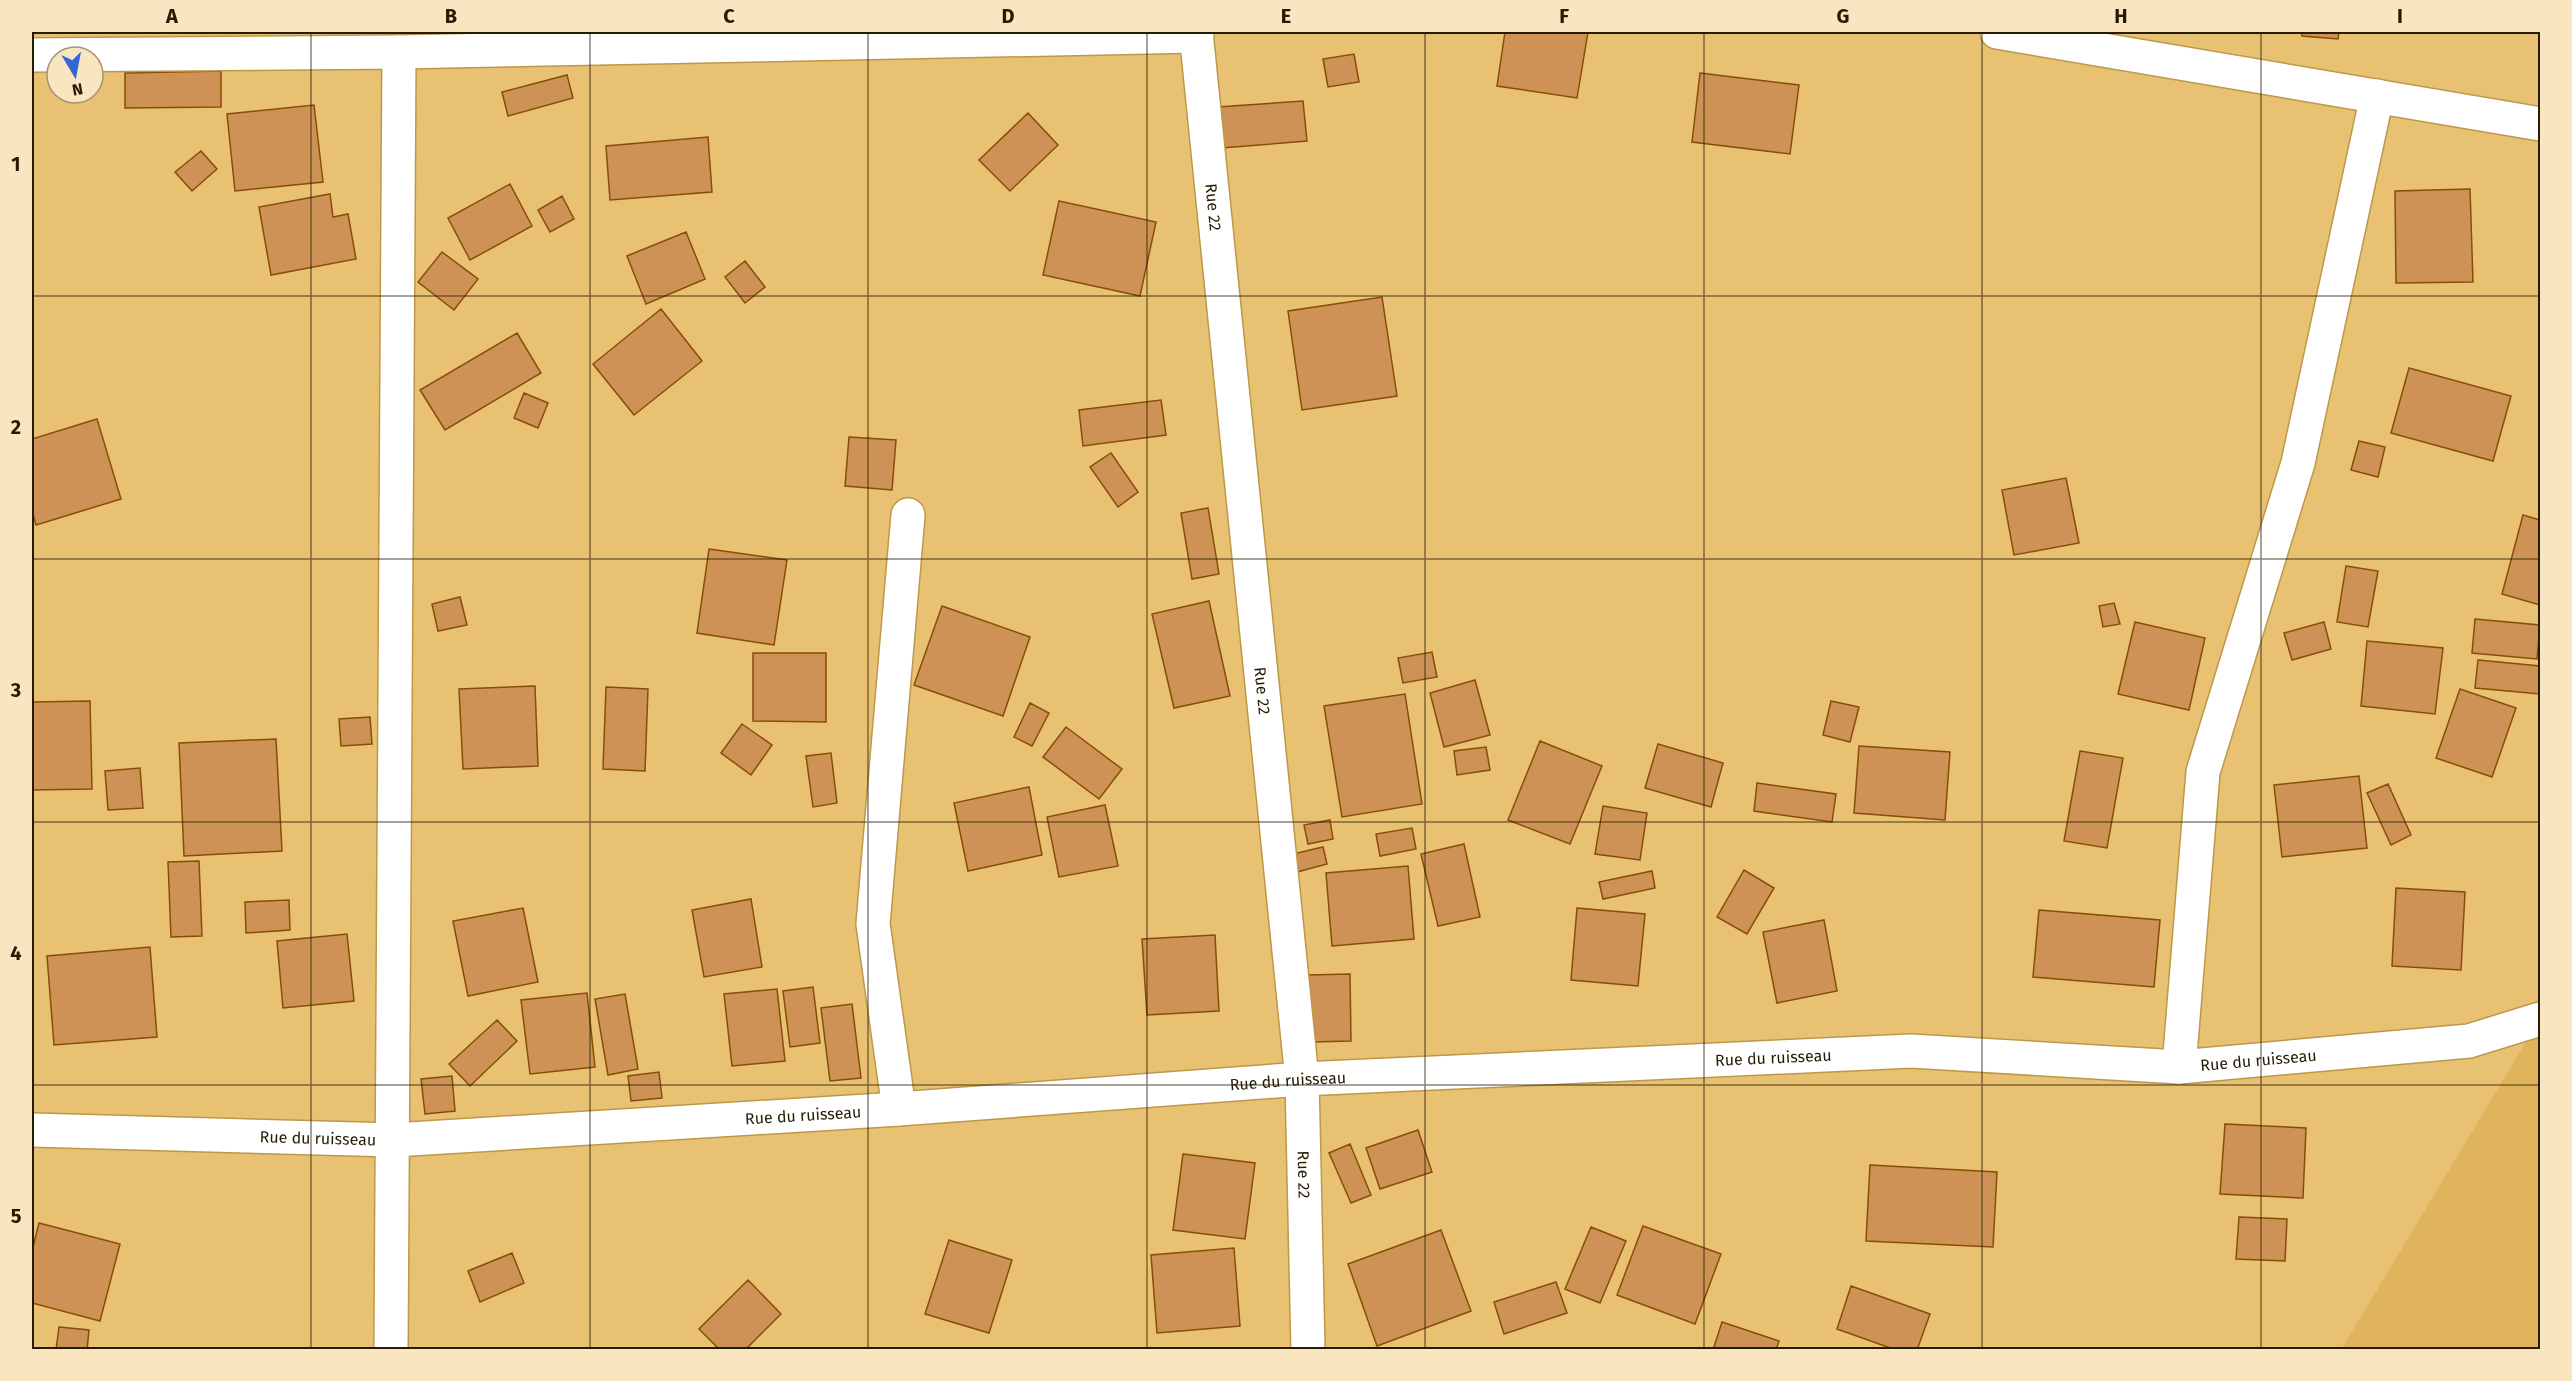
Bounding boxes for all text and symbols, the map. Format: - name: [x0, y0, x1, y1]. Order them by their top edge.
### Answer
- text: A: [165, 4, 179, 28]
- text: B: [445, 4, 457, 28]
- text: C: [723, 4, 735, 28]
- text: D: [1001, 4, 1015, 28]
- text: E: [1281, 4, 1291, 28]
- text: F: [1559, 4, 1569, 28]
- text: G: [1837, 4, 1849, 28]
- text: H: [2114, 4, 2128, 28]
- text: I: [2397, 4, 2403, 28]
- north arrow: [45, 45, 105, 105]
- text: N: [71, 79, 84, 100]
- text: 1: [11, 152, 21, 176]
- street label: Rue 22: [1201, 182, 1225, 232]
- text: 2: [11, 415, 21, 439]
- street label: Rue 22: [1250, 666, 1274, 716]
- text: 3: [10, 678, 21, 702]
- text: 4: [10, 941, 22, 965]
- street label: Rue du ruisseau: [1715, 1046, 1832, 1070]
- street label: Rue du ruisseau: [2200, 1046, 2317, 1075]
- street label: Rue du ruisseau: [1229, 1068, 1346, 1094]
- street label: Rue du ruisseau: [744, 1102, 862, 1128]
- street label: Rue du ruisseau: [259, 1127, 376, 1150]
- street label: Rue 22: [1294, 1151, 1314, 1199]
- text: 5: [11, 1204, 22, 1228]

